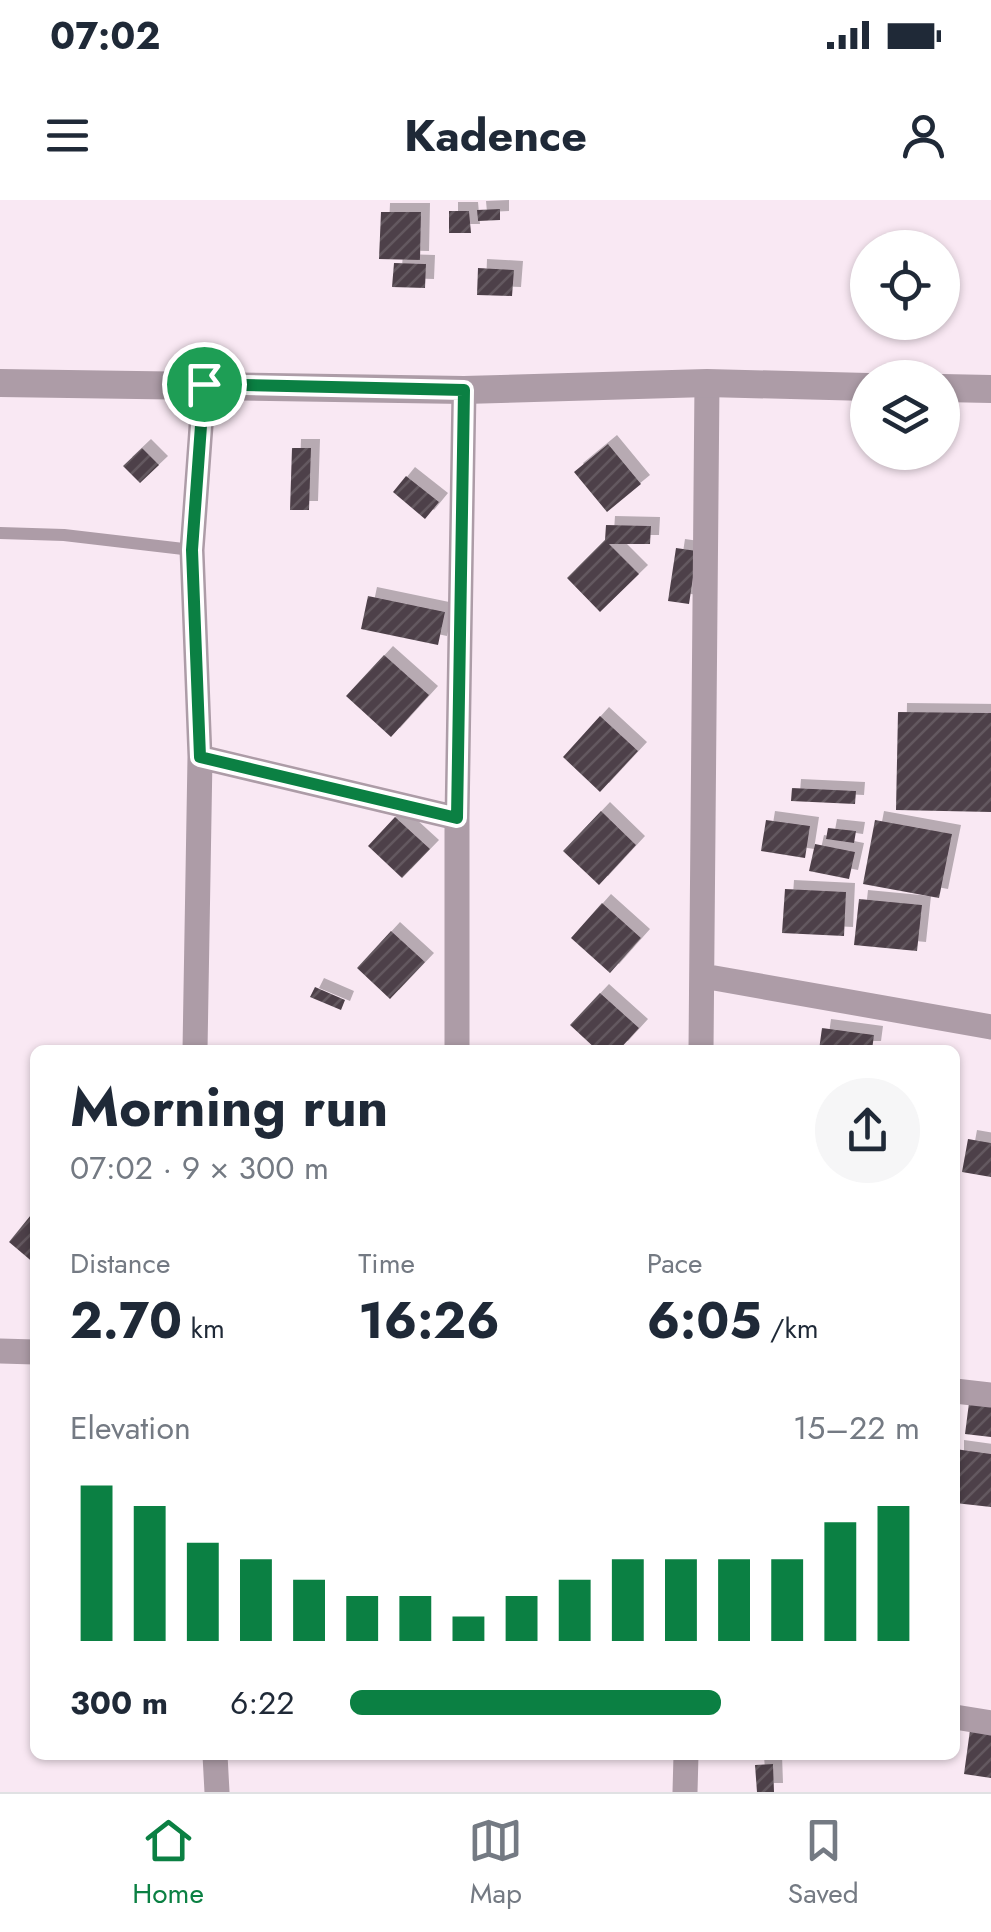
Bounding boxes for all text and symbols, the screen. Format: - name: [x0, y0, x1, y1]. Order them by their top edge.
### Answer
- text: 07:02: [50, 8, 160, 63]
- text: Kadence: [404, 103, 587, 168]
- icon: menu: [40, 108, 95, 163]
- icon: person: [896, 108, 951, 163]
- map controls: [850, 230, 960, 470]
- button: locate: [850, 230, 960, 340]
- pin: [162, 342, 247, 427]
- icon: arrive: [177, 357, 232, 412]
- button: layers: [850, 360, 960, 470]
- text: Morning run: [70, 1067, 388, 1147]
- button: share: [815, 1078, 920, 1183]
- text: 07:02 · 9 × 300 m: [70, 1145, 329, 1191]
- text: Distance: [70, 1243, 170, 1284]
- text: Time: [358, 1243, 415, 1284]
- text: Pace: [647, 1243, 702, 1284]
- text: 2.70: [70, 1284, 182, 1357]
- text: 16:26: [358, 1284, 500, 1357]
- text: 6:05: [647, 1284, 762, 1357]
- text: km: [182, 1308, 225, 1349]
- text: /km: [762, 1308, 819, 1349]
- text: Elevation: [70, 1405, 191, 1451]
- text: 15–22 m: [793, 1405, 920, 1451]
- text: 300 m: [70, 1680, 168, 1726]
- text: 6:22: [230, 1680, 294, 1726]
- tab: Home: [132, 1813, 204, 1914]
- tab: Map: [468, 1813, 523, 1914]
- tab: Saved: [788, 1813, 859, 1914]

